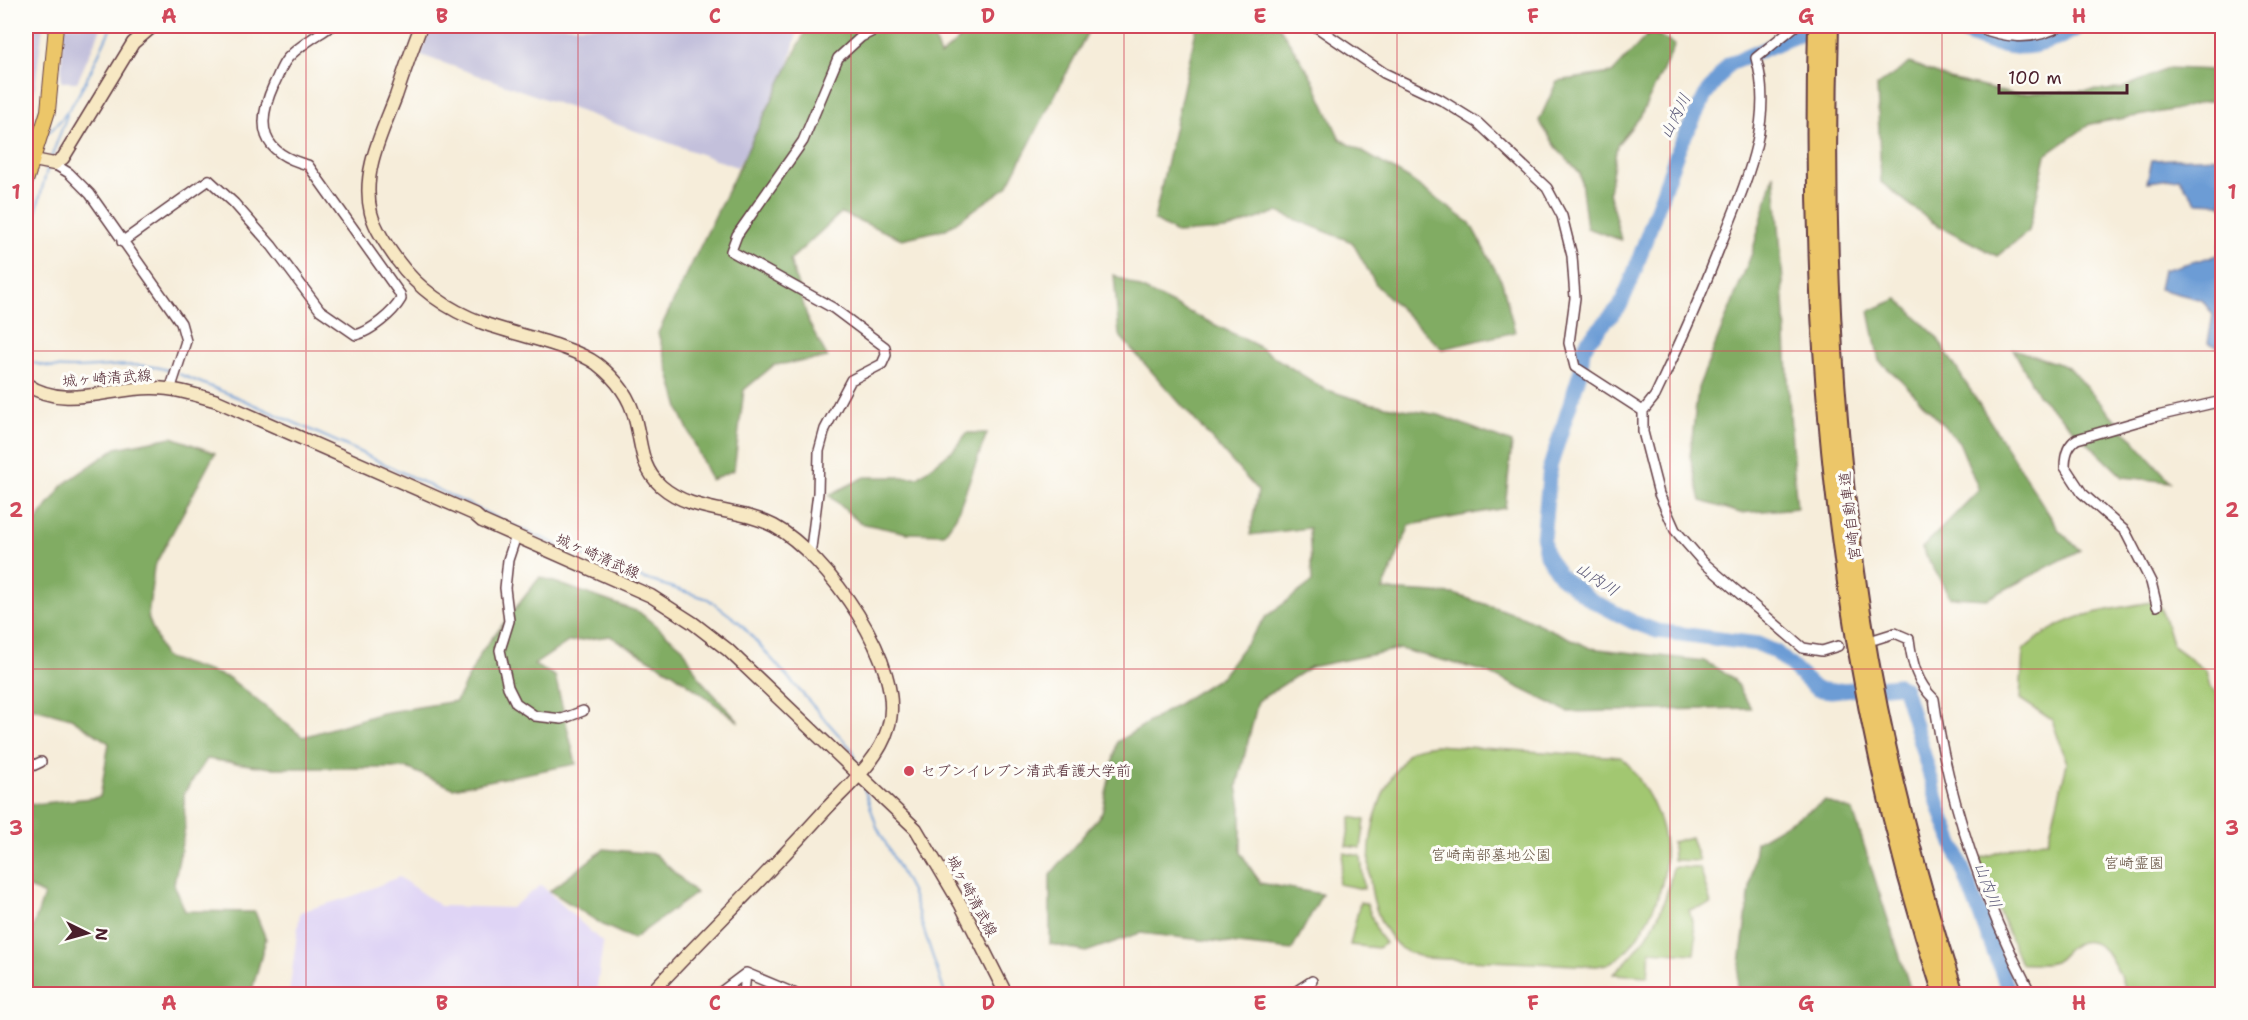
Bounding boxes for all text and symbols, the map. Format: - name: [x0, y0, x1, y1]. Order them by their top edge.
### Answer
- text: A: [161, 3, 177, 29]
- text: B: [436, 3, 448, 29]
- text: C: [709, 3, 721, 29]
- text: D: [981, 3, 995, 29]
- text: E: [1253, 3, 1267, 29]
- text: F: [1527, 3, 1539, 29]
- text: G: [1798, 3, 1814, 29]
- text: H: [2072, 3, 2086, 29]
- scale bar: [1999, 57, 2126, 95]
- text: 100 m: [2008, 66, 2062, 90]
- water label: 山内川: [1655, 90, 1695, 142]
- text: 1: [11, 179, 21, 205]
- text: 1: [2227, 179, 2237, 205]
- street label: 城ヶ崎清武線: [61, 365, 153, 391]
- street label: 宮崎自動車道: [1835, 470, 1865, 562]
- text: 2: [9, 497, 23, 523]
- text: 2: [2225, 497, 2239, 523]
- street label: 城ヶ崎清武線: [553, 529, 643, 583]
- water label: 山内川: [1571, 557, 1623, 601]
- place label: セブンイレブン清武看護大学前: [921, 761, 1131, 781]
- marker: セブンイレブン清武看護大学前: [902, 764, 916, 778]
- text: 3: [9, 815, 23, 841]
- text: 3: [2225, 815, 2239, 841]
- park label: 宮崎南部墓地公園: [1431, 845, 1551, 865]
- street label: 城ヶ崎清武線: [942, 852, 1002, 940]
- park label: 宮崎霊園: [2104, 853, 2164, 873]
- water label: 山内川: [1970, 859, 2006, 911]
- north arrow: [57, 903, 117, 963]
- text: N: [90, 927, 112, 941]
- text: A: [161, 990, 177, 1016]
- text: B: [436, 990, 448, 1016]
- text: C: [709, 990, 721, 1016]
- text: D: [981, 990, 995, 1016]
- text: E: [1253, 990, 1267, 1016]
- text: F: [1527, 990, 1539, 1016]
- text: G: [1798, 990, 1814, 1016]
- text: H: [2072, 990, 2086, 1016]

